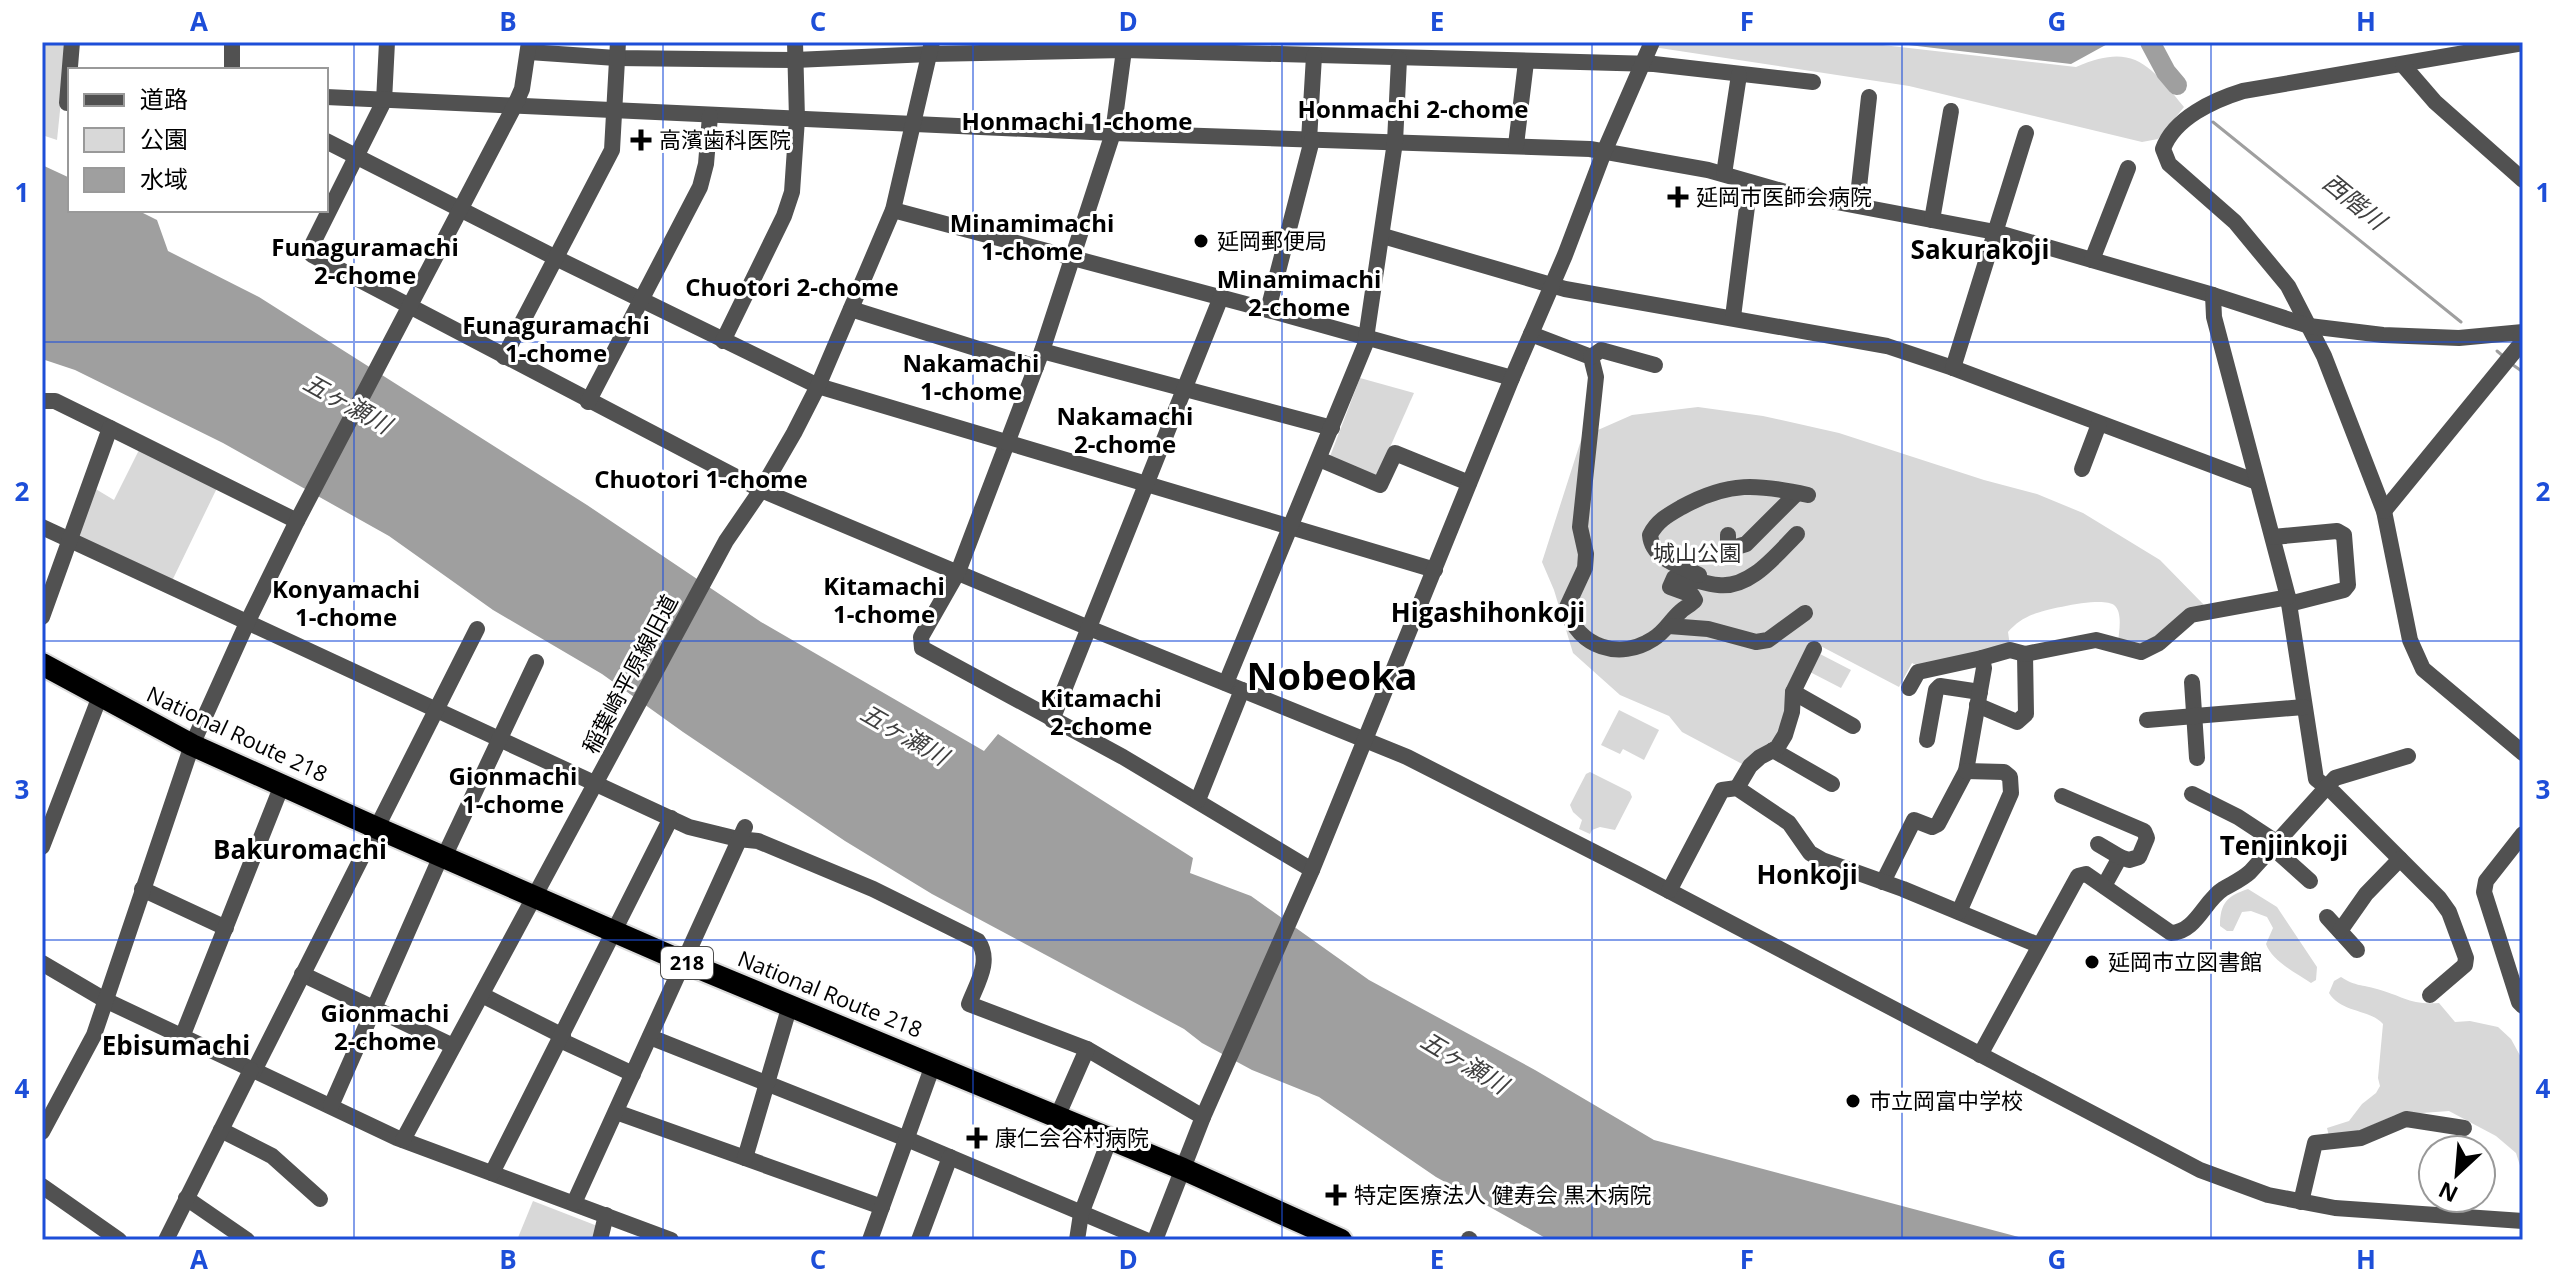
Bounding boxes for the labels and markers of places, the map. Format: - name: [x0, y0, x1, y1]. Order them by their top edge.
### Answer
- place label: 高濱歯科医院: [659, 124, 791, 154]
- marker: 高濱歯科医院: [630, 129, 652, 151]
- place label: 延岡市医師会病院: [1696, 181, 1872, 211]
- marker: 延岡市医師会病院: [1667, 186, 1689, 208]
- place label: 延岡郵便局: [1217, 225, 1327, 255]
- marker: 延岡郵便局: [1192, 232, 1210, 250]
- place label: 延岡市立図書館: [2108, 946, 2262, 976]
- marker: 延岡市立図書館: [2083, 953, 2101, 971]
- place label: 市立岡富中学校: [1869, 1085, 2023, 1115]
- marker: 市立岡富中学校: [1844, 1092, 1862, 1110]
- place label: 康仁会谷村病院: [995, 1122, 1149, 1152]
- marker: 康仁会谷村病院: [966, 1127, 988, 1149]
- place label: 特定医療法人 健寿会 黒木病院: [1354, 1179, 1651, 1209]
- marker: 特定医療法人 健寿会 黒木病院: [1325, 1184, 1347, 1206]

